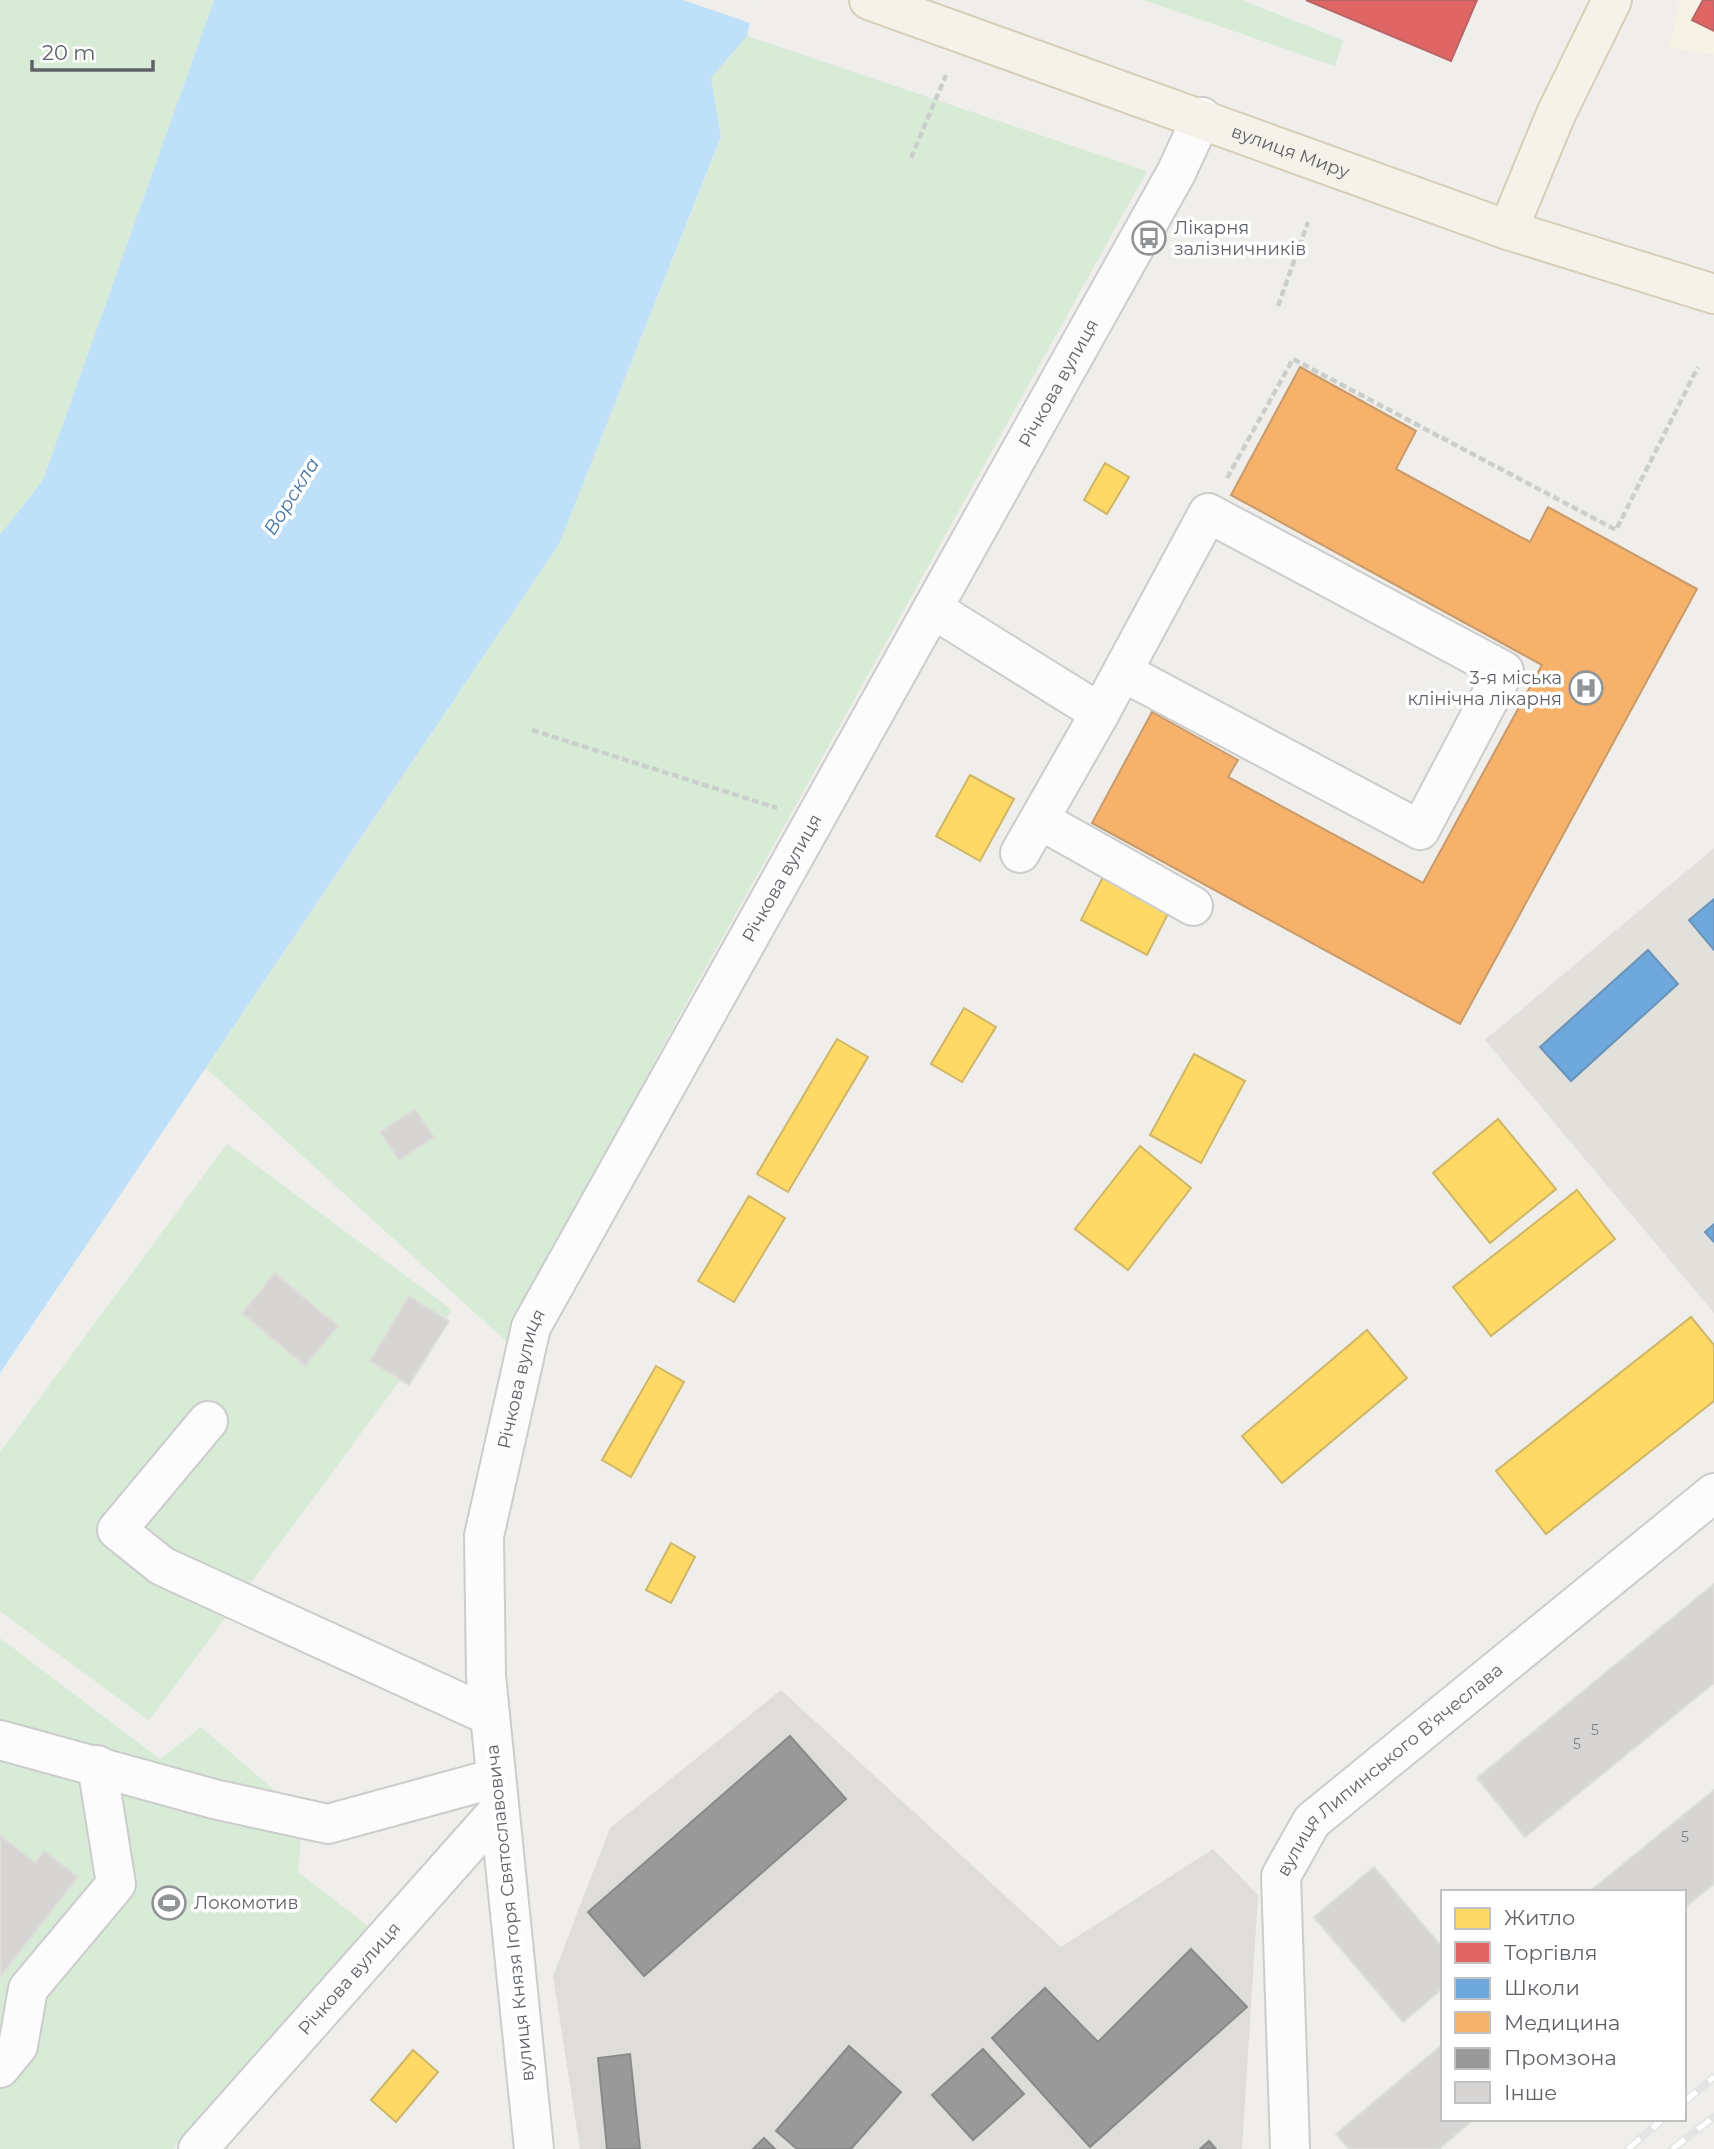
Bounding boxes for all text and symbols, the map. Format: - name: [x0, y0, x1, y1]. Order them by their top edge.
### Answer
- scale bar: [32, 28, 152, 72]
- text: 20 m: [42, 40, 96, 65]
- street label: вулиця Миру: [1228, 120, 1353, 183]
- place label: Лікарня залізничників: [1174, 217, 1306, 260]
- bus stop icon: Лікарня залізничників: [1130, 219, 1168, 257]
- street label: Річкова вулиця: [1014, 315, 1103, 451]
- water label: Ворскла: [259, 453, 324, 539]
- place label: 3-я міська клінічна лікарня: [1408, 667, 1562, 710]
- hospital icon: 3-я міська клінічна лікарня: [1567, 669, 1605, 707]
- street label: Річкова вулиця: [737, 810, 827, 946]
- street label: Річкова вулиця: [493, 1305, 550, 1451]
- street label: вулиця Липинського В'ячеслава: [1272, 1659, 1507, 1880]
- house number: 5: [1591, 1721, 1599, 1739]
- house number: 5: [1573, 1735, 1581, 1753]
- street label: вулиця Князя Ігоря Святославовича: [481, 1743, 539, 2083]
- house number: 5: [1681, 1828, 1689, 1846]
- sports icon: Локомотив: [150, 1884, 188, 1922]
- legend: [1441, 1890, 1686, 2121]
- place label: Локомотив: [194, 1892, 298, 1914]
- text: Житло: [1504, 1905, 1575, 1930]
- street label: Річкова вулиця: [294, 1918, 405, 2039]
- text: Торгівля: [1504, 1940, 1597, 1965]
- text: Школи: [1504, 1975, 1580, 2000]
- text: Медицина: [1504, 2010, 1620, 2035]
- text: Промзона: [1504, 2045, 1617, 2070]
- text: Інше: [1504, 2080, 1557, 2105]

